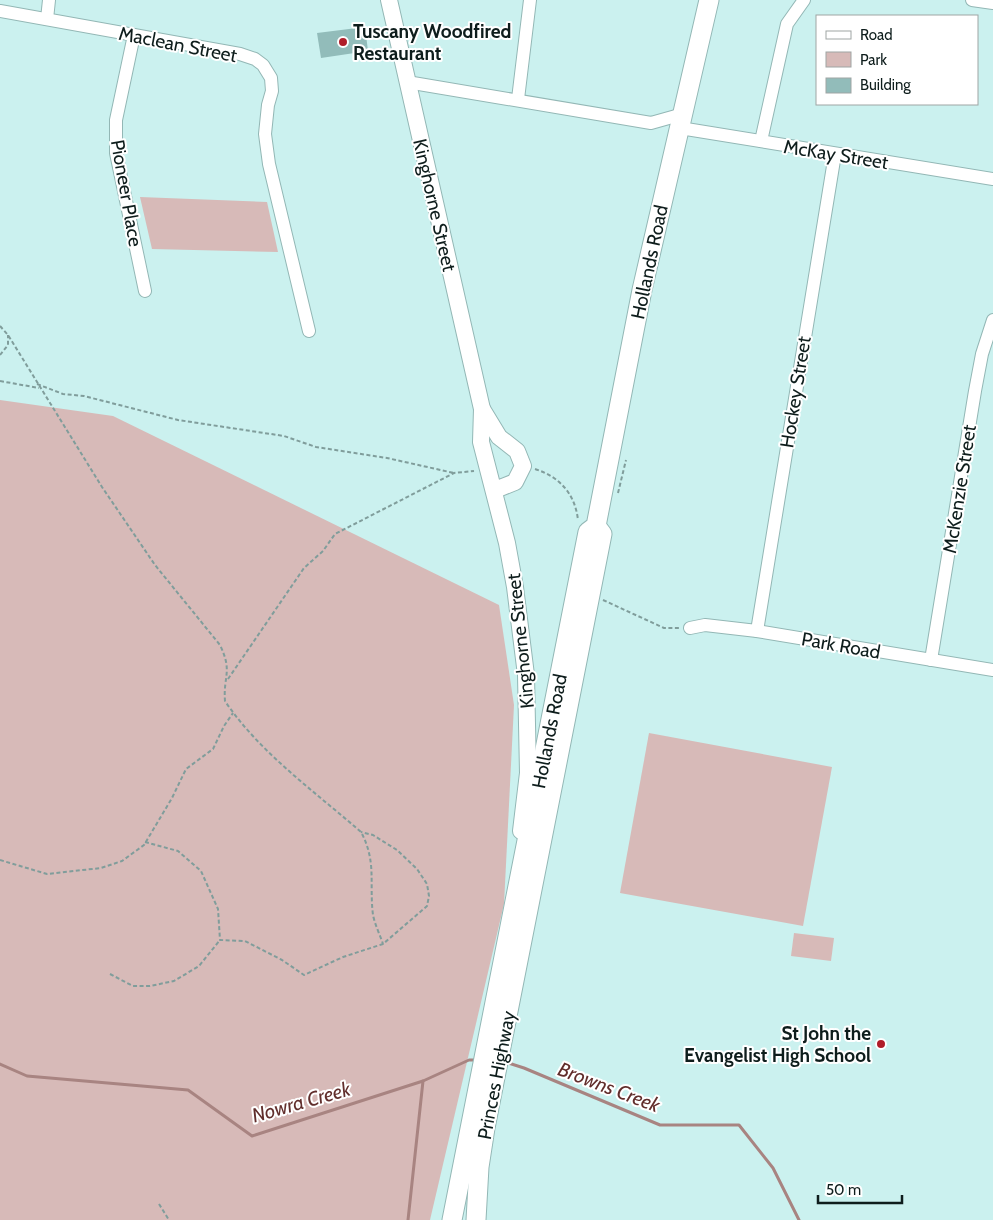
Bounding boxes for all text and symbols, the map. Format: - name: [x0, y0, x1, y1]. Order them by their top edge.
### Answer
- legend: [816, 15, 978, 105]
- place label: Tuscany Woodfired Restaurant: [353, 20, 511, 65]
- street label: Maclean Street: [117, 22, 240, 67]
- text: Road: [860, 26, 893, 44]
- marker: Tuscany Woodfired Restaurant: [337, 36, 349, 48]
- text: Park: [860, 51, 887, 69]
- text: Building: [860, 76, 911, 94]
- street label: McKay Street: [782, 135, 891, 174]
- street label: Kinghorne Street: [408, 136, 461, 274]
- street label: Pioneer Place: [106, 138, 147, 249]
- street label: Hollands Road: [626, 203, 673, 321]
- street label: Hockey Street: [775, 334, 816, 450]
- street label: McKenzie Street: [938, 423, 981, 555]
- street label: Kinghorne Street: [502, 572, 539, 710]
- street label: Park Road: [800, 627, 882, 664]
- street label: Hollands Road: [527, 672, 572, 790]
- street label: Princes Highway: [473, 1008, 520, 1141]
- place label: St John the Evangelist High School: [684, 1022, 871, 1067]
- marker: St John the Evangelist High School: [875, 1038, 887, 1050]
- water label: Browns Creek: [555, 1057, 665, 1118]
- water label: Nowra Creek: [249, 1076, 354, 1127]
- scale bar: [818, 1172, 902, 1204]
- text: 50 m: [826, 1181, 861, 1199]

